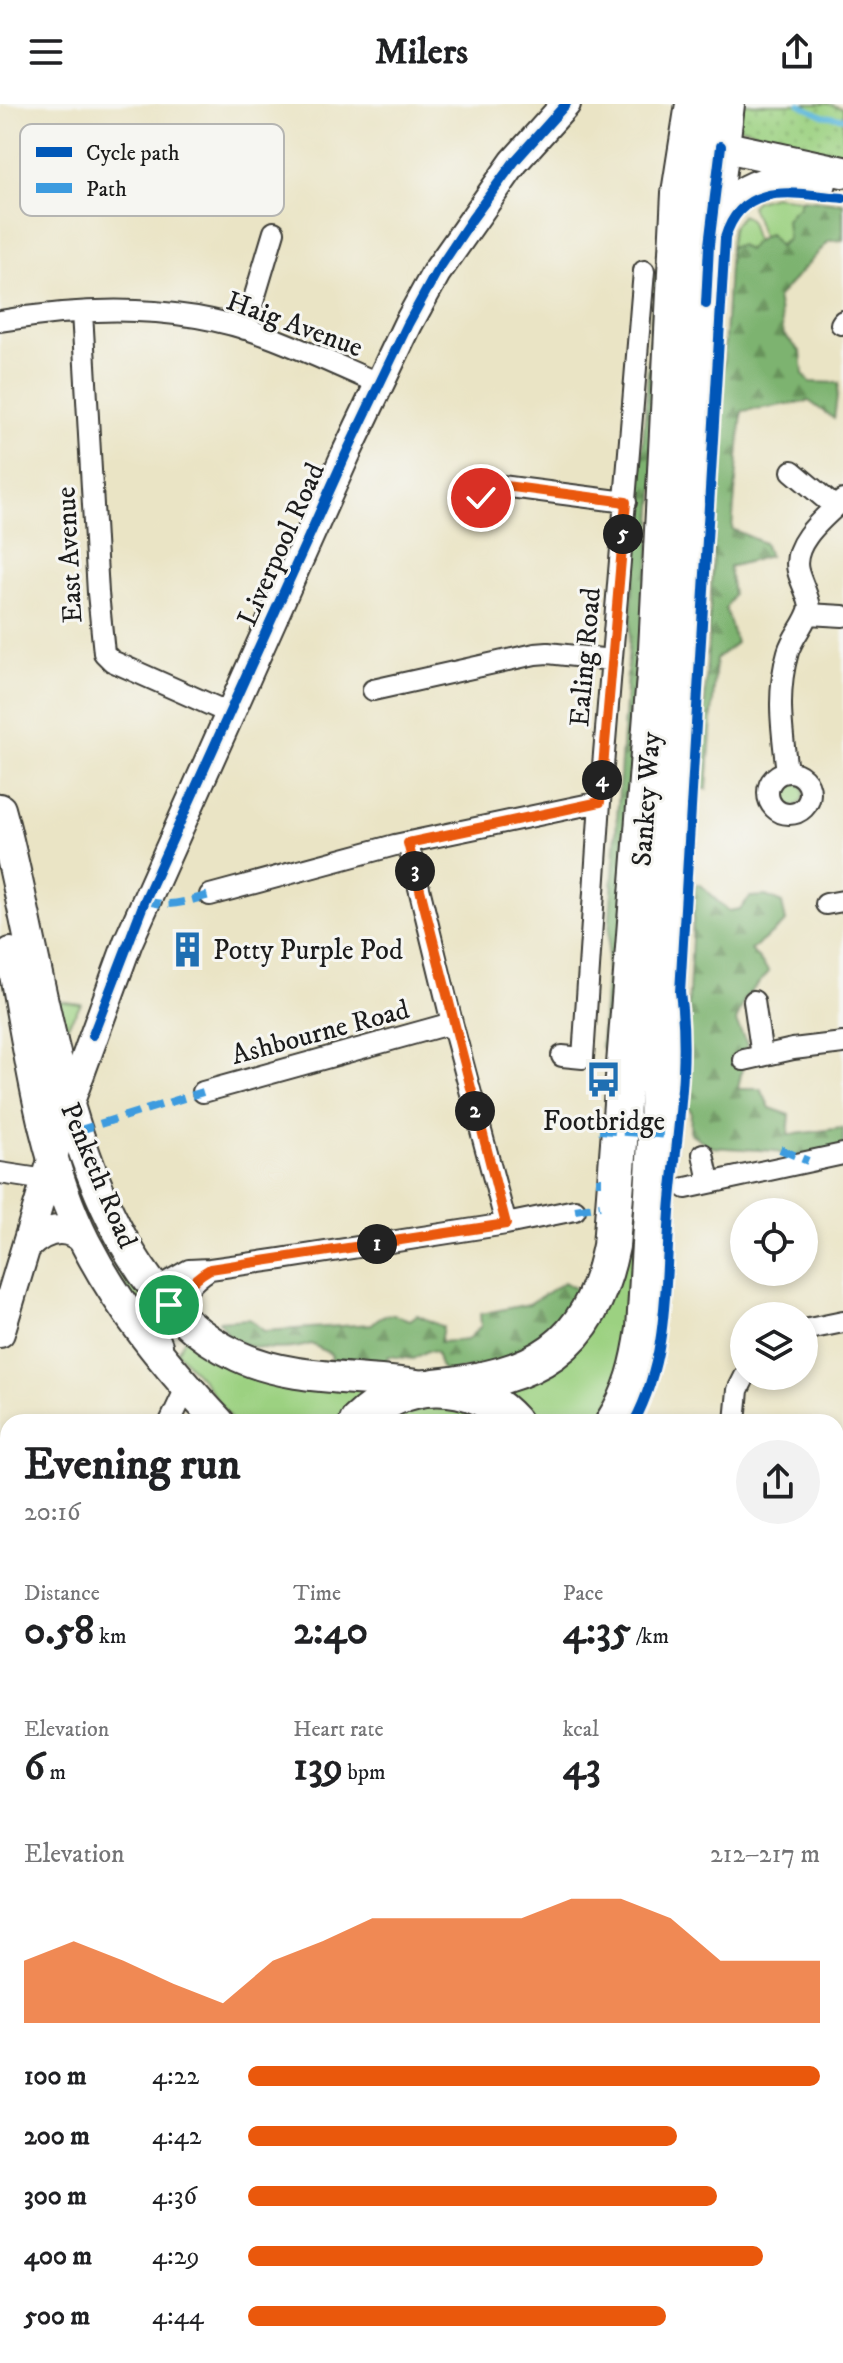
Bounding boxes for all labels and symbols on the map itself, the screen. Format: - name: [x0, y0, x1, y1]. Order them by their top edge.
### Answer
- legend: [20, 124, 284, 216]
- text: Cycle path: [86, 140, 180, 167]
- text: Path: [86, 176, 127, 203]
- street label: Haig Avenue: [221, 284, 368, 365]
- street label: Liverpool Road: [230, 457, 333, 632]
- pin: [447, 464, 515, 532]
- street label: East Avenue: [48, 486, 91, 624]
- pin: 5: [603, 514, 643, 554]
- street label: Ealing Road: [562, 586, 609, 728]
- street label: Sankey Way: [624, 730, 669, 868]
- pin: 4: [582, 760, 622, 800]
- pin: 3: [395, 851, 435, 891]
- building icon: Potty Purple Pod: [168, 930, 206, 968]
- place label: Potty Purple Pod: [213, 933, 403, 968]
- street label: Ashbourne Road: [228, 992, 413, 1073]
- bus stop icon: Footbridge: [585, 1061, 623, 1099]
- pin: 2: [455, 1091, 495, 1131]
- street label: Penketh Road: [52, 1097, 145, 1254]
- place label: Footbridge: [543, 1104, 665, 1139]
- pin: 1: [357, 1224, 397, 1264]
- pin: [135, 1271, 203, 1339]

